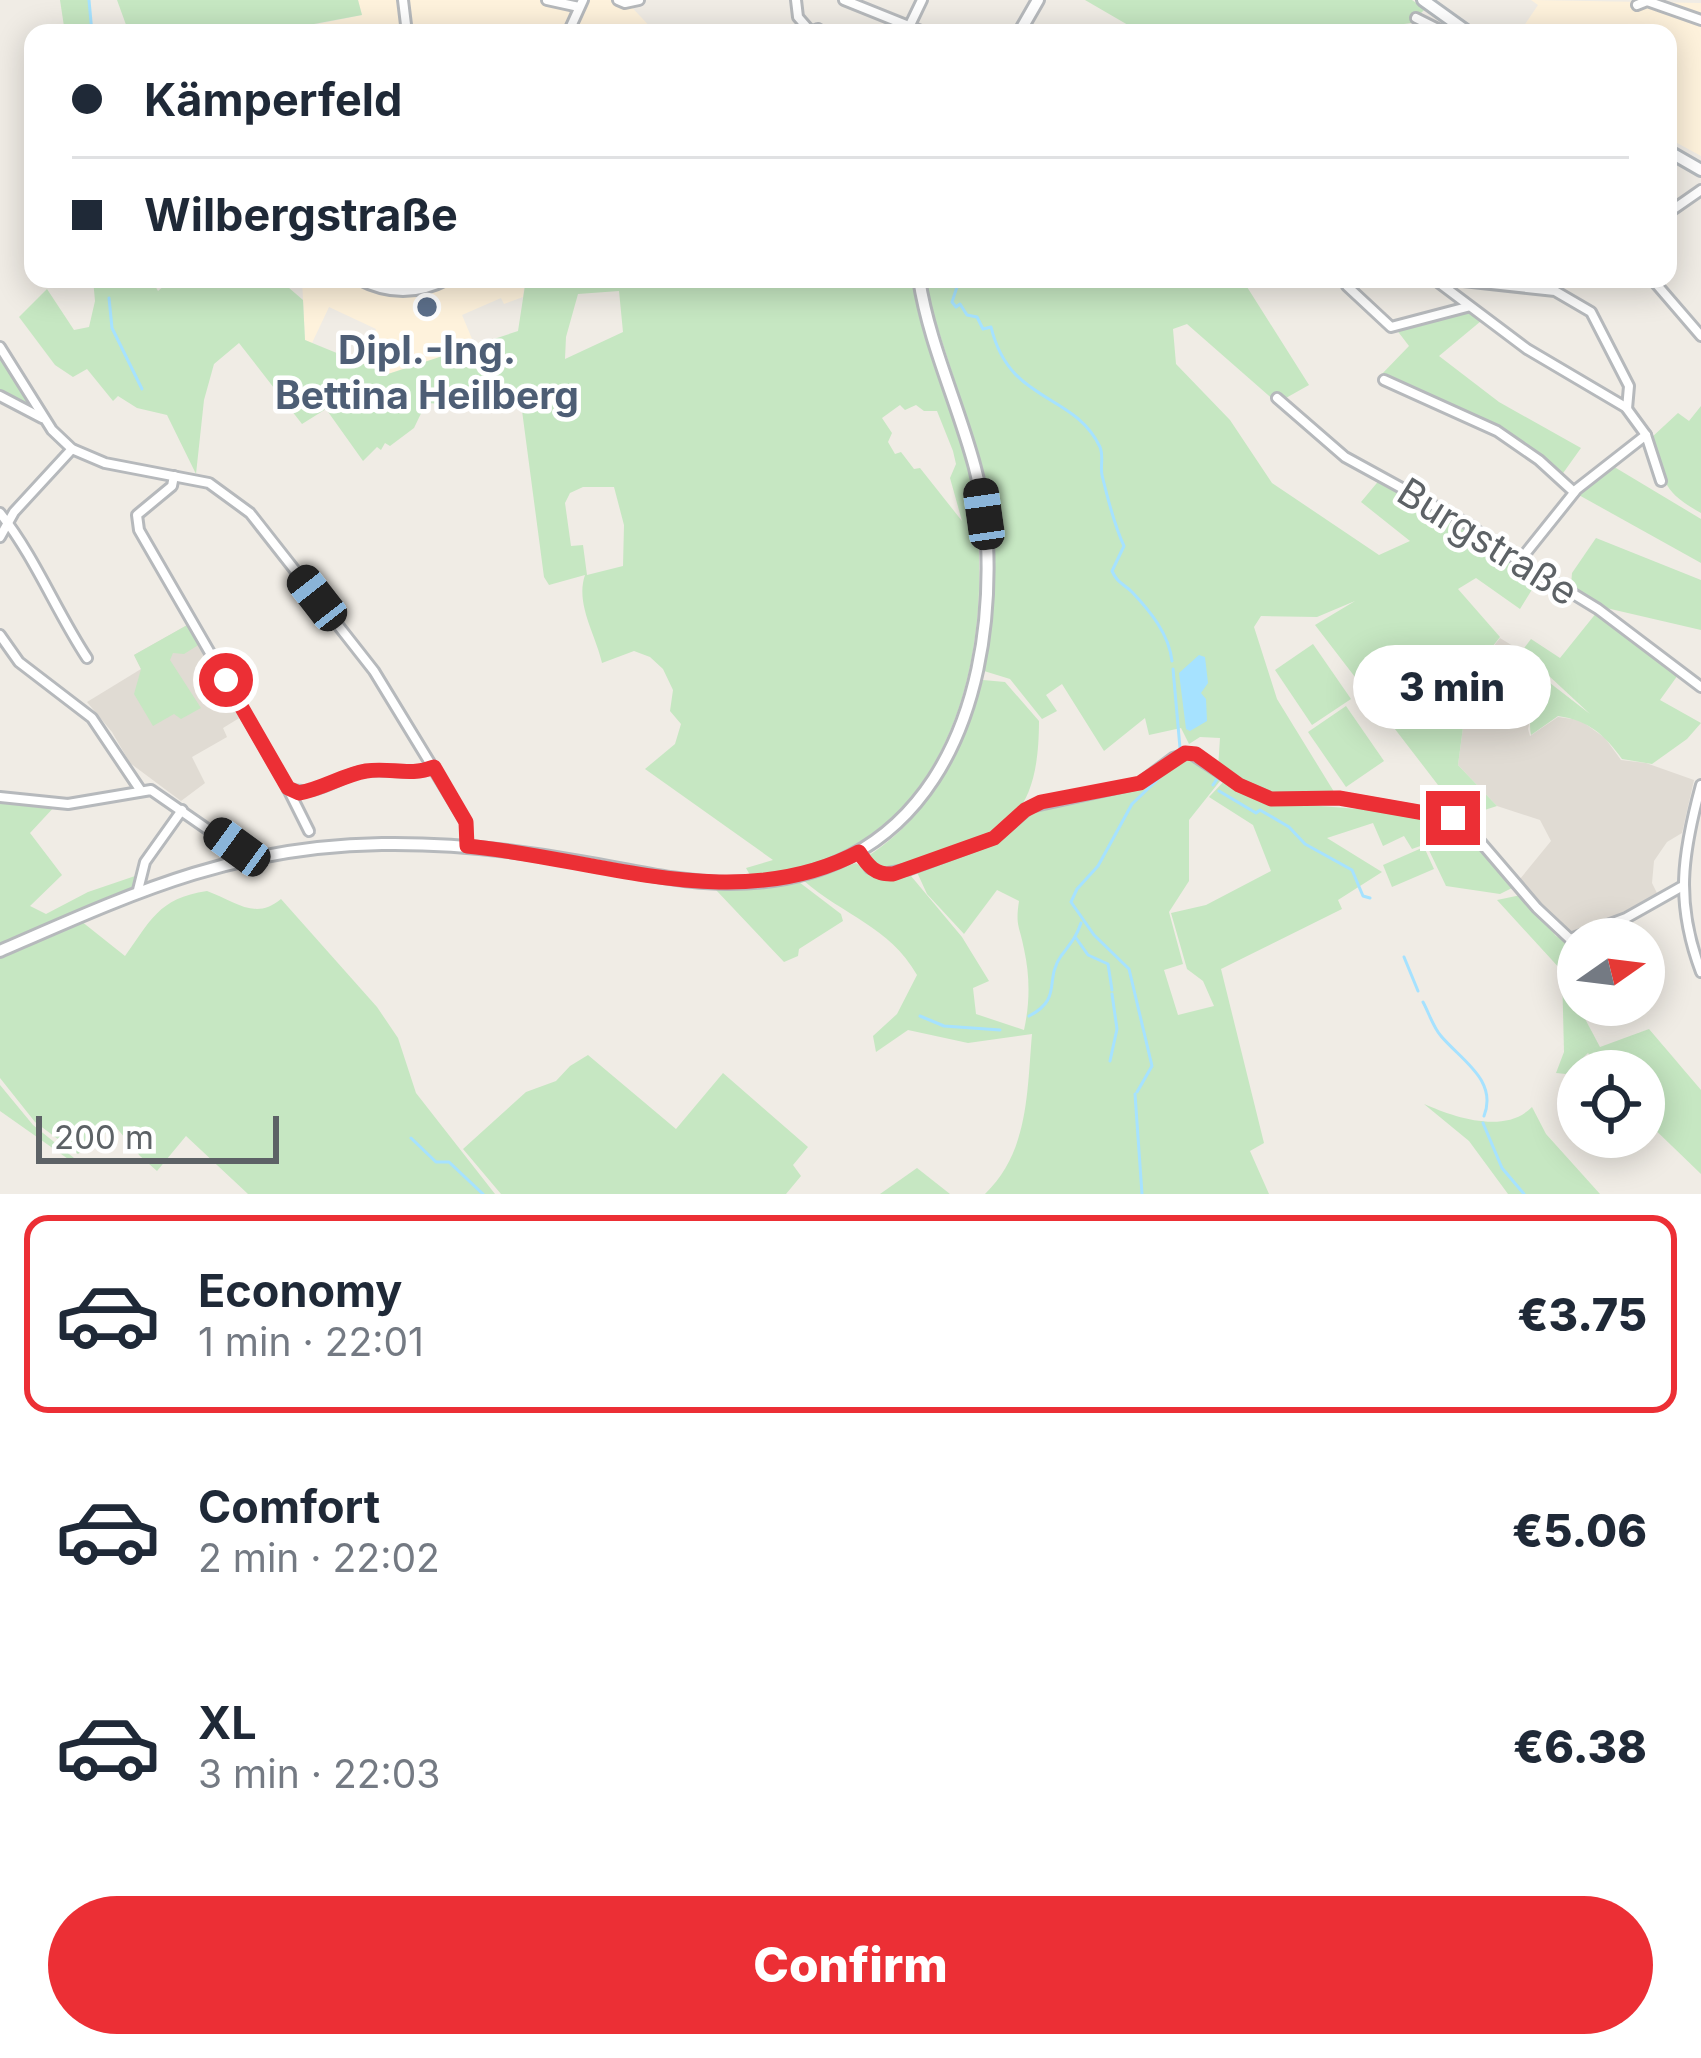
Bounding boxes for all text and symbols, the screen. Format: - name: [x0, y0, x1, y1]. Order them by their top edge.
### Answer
- text: Kämperfeld: [144, 72, 402, 127]
- text: Wilbergstraße: [144, 187, 458, 242]
- marker: Dipl.-Ing. Bettina Heilberg: [414, 294, 440, 320]
- place label: Dipl.-Ing. Bettina Heilberg: [275, 326, 579, 418]
- street label: Burgstraße: [1389, 467, 1587, 615]
- car: [961, 476, 1007, 552]
- car: [281, 559, 353, 637]
- callout: 3 min: [1354, 644, 1552, 728]
- route start: [199, 653, 253, 707]
- text: 3 min: [1399, 663, 1505, 710]
- route end: [1426, 791, 1480, 845]
- car: [197, 811, 277, 883]
- north arrow: [1557, 918, 1665, 1026]
- map controls: [1557, 918, 1665, 1158]
- button: locate: [1557, 1050, 1665, 1158]
- scale bar: [36, 1110, 279, 1163]
- text: 200 m: [54, 1117, 154, 1157]
- icon: car: [54, 1260, 162, 1368]
- text: Economy: [198, 1263, 402, 1318]
- text: €3.75: [1517, 1287, 1647, 1342]
- text: 1 min · 22:01: [198, 1318, 424, 1365]
- icon: car: [54, 1476, 162, 1584]
- text: Comfort: [198, 1479, 380, 1534]
- text: €5.06: [1512, 1503, 1647, 1558]
- text: 2 min · 22:02: [198, 1534, 440, 1581]
- icon: car: [54, 1692, 162, 1800]
- text: XL: [198, 1695, 257, 1750]
- text: €6.38: [1513, 1719, 1647, 1774]
- text: 3 min · 22:03: [198, 1750, 440, 1797]
- button: Confirm: [48, 1896, 1653, 2034]

